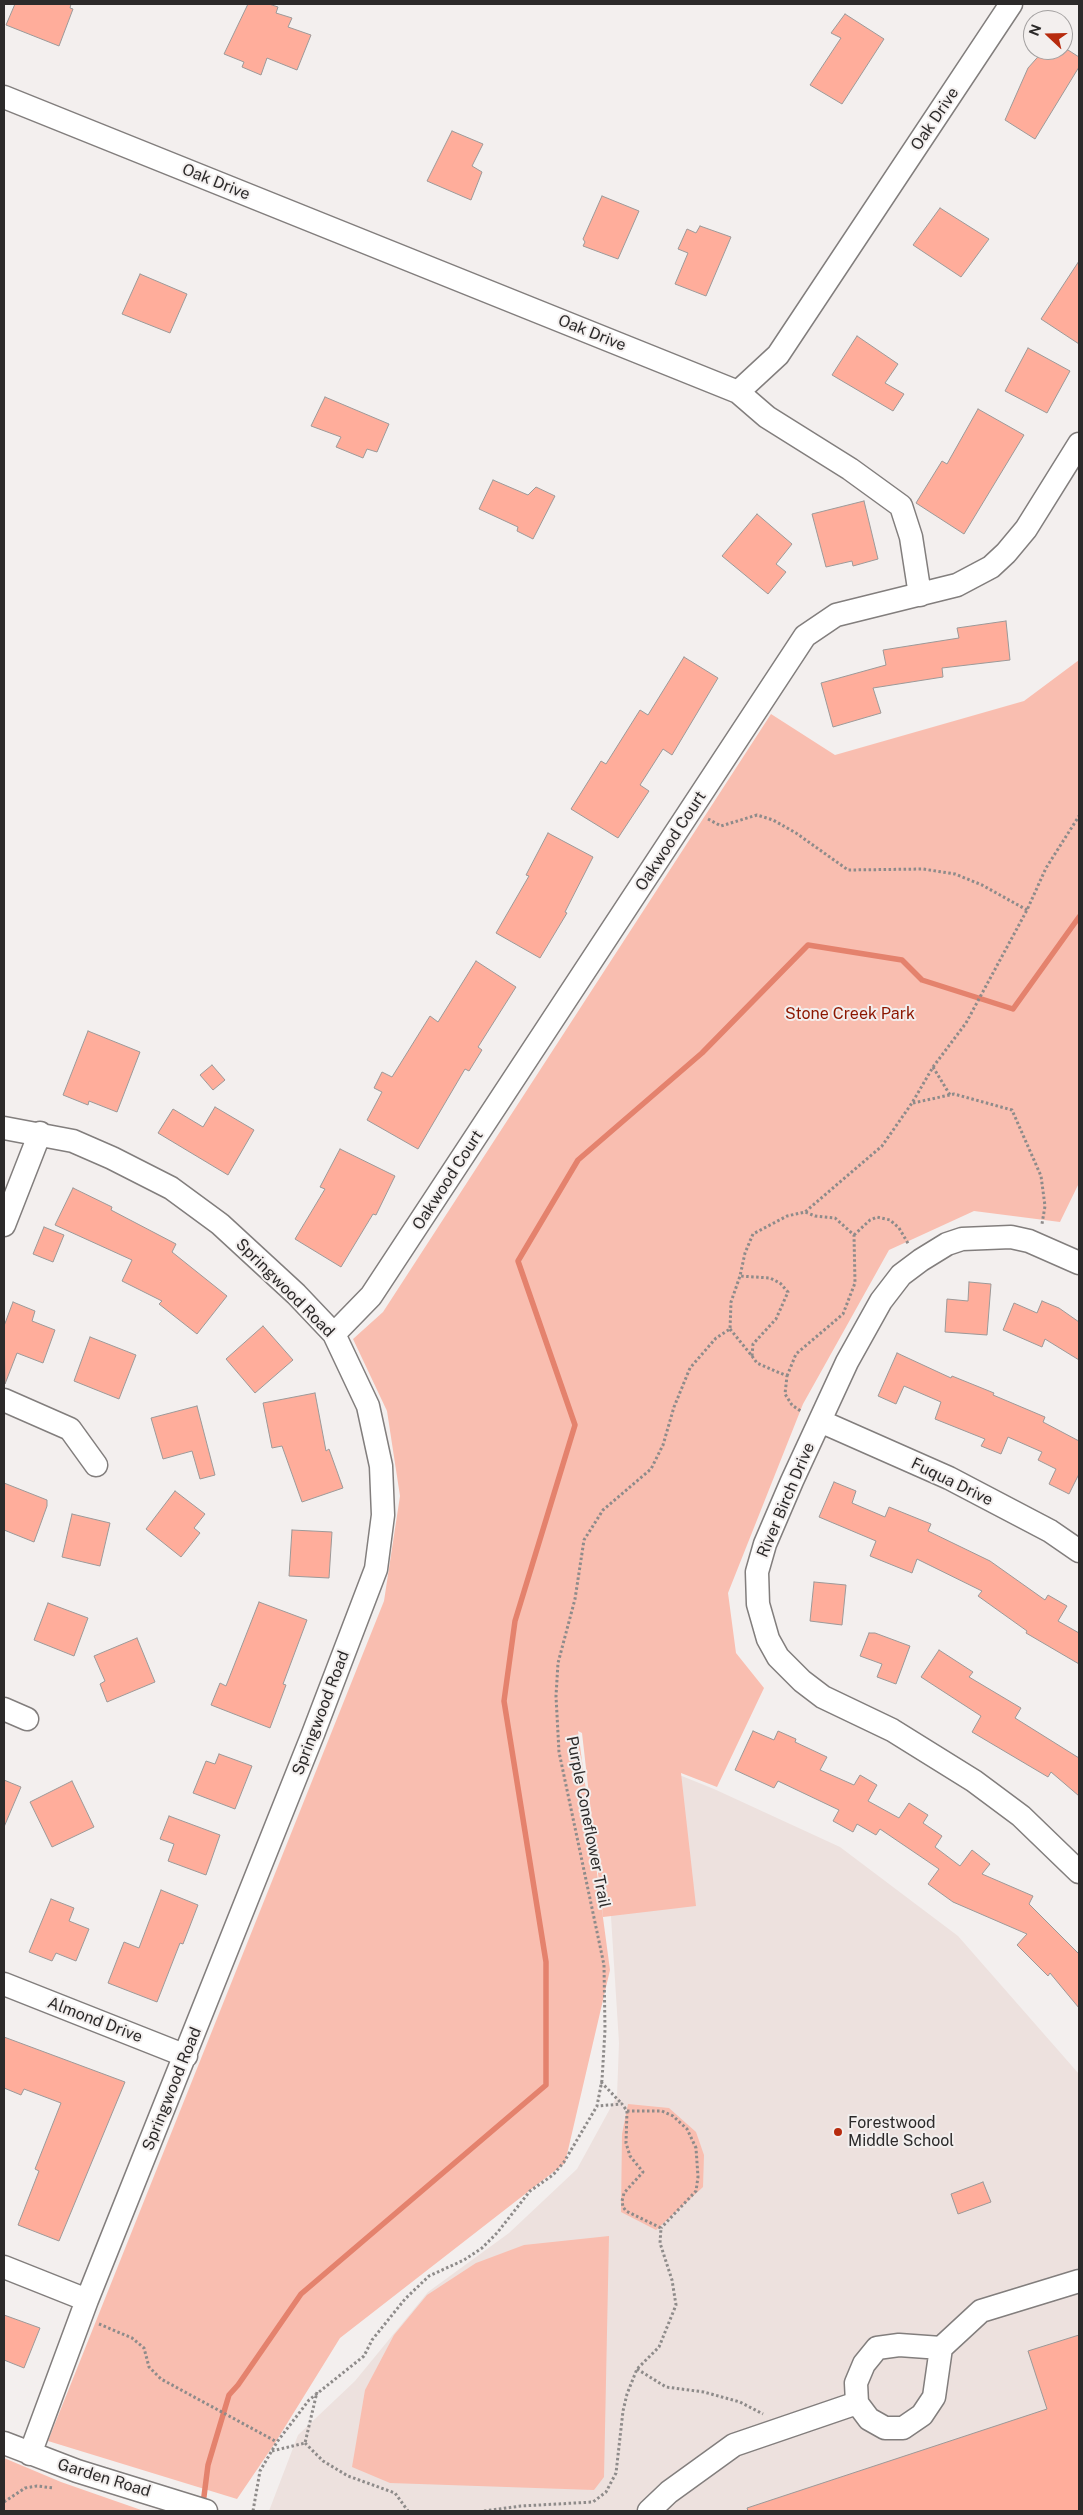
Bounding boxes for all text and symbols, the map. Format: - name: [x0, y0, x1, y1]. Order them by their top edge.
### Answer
- north arrow: [1023, 10, 1073, 60]
- text: N: [1025, 22, 1044, 38]
- street label: Oak Drive: [907, 84, 963, 154]
- street label: Oak Drive: [179, 160, 253, 204]
- street label: Oak Drive: [555, 311, 629, 355]
- street label: Oakwood Court: [632, 787, 710, 895]
- park label: Stone Creek Park: [785, 1004, 915, 1024]
- street label: Oakwood Court: [409, 1126, 487, 1234]
- street label: Springwood Road: [232, 1235, 338, 1341]
- street label: River Birch Drive: [753, 1440, 819, 1560]
- street label: Fuqua Drive: [908, 1454, 996, 1510]
- street label: Springwood Road: [288, 1648, 354, 1778]
- street label: Purple Coneflower Trail: [562, 1734, 614, 1910]
- street label: Almond Drive: [45, 1993, 145, 2047]
- street label: Springwood Road: [138, 2024, 206, 2154]
- place label: Forestwood Middle School: [848, 2113, 954, 2151]
- marker: Forestwood Middle School: [832, 2126, 844, 2138]
- street label: Garden Road: [55, 2455, 153, 2501]

